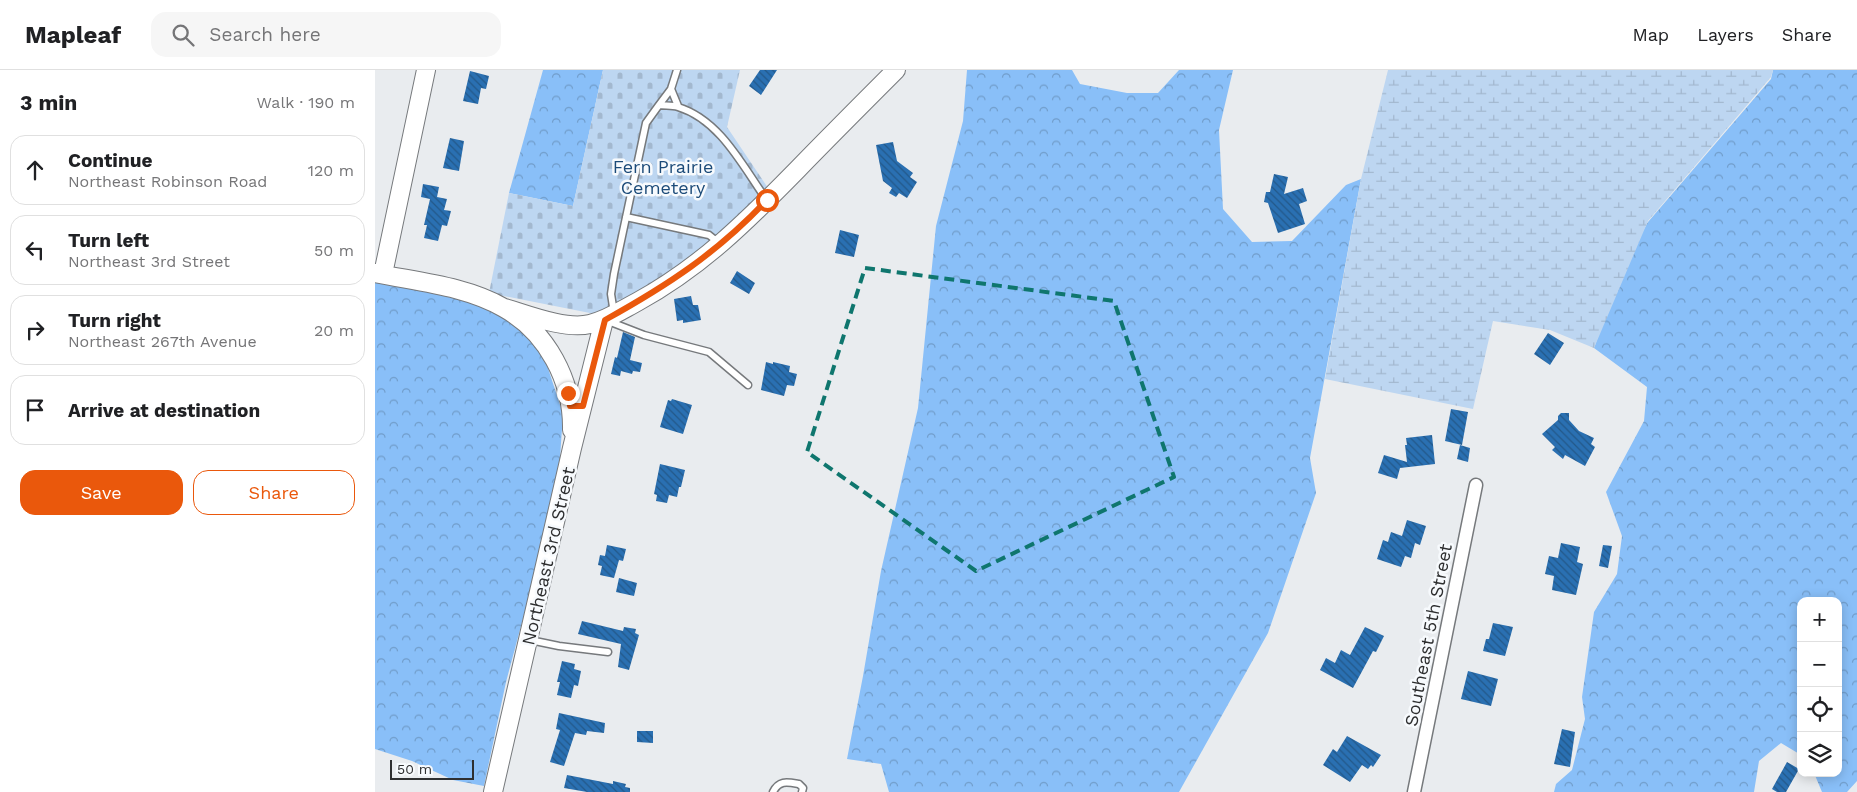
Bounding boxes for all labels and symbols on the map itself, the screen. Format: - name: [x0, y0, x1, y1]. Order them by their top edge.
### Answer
- park label: Fern Prairie Cemetery: [613, 156, 713, 198]
- route start: [756, 189, 779, 212]
- route end: [557, 382, 580, 405]
- street label: Northeast 3rd Street: [517, 464, 579, 647]
- street label: Southeast 5th Street: [1400, 542, 1456, 728]
- scale bar: [390, 757, 474, 780]

